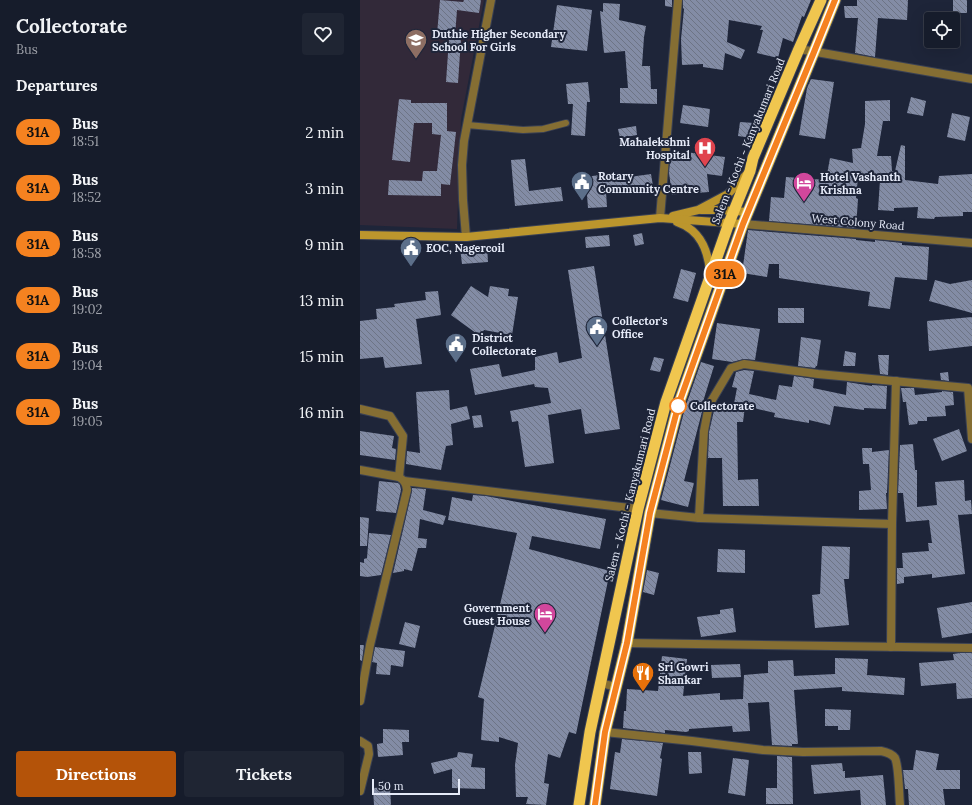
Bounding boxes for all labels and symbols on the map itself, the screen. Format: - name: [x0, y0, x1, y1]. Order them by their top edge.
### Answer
- school or university icon: Duthie Higher Secondary School For Girls: [403, 27, 429, 60]
- place label: Duthie Higher Secondary School For Girls: [432, 27, 566, 54]
- street label: Salem - Kochi - Kanyakumari Road: [708, 56, 788, 226]
- place label: Mahalekshmi Hospital: [619, 135, 691, 162]
- hospital icon: Mahalekshmi Hospital: [692, 135, 718, 168]
- public building icon: Rotary Community Centre: [569, 169, 595, 202]
- place label: Rotary Community Centre: [598, 169, 699, 196]
- hotel icon: Hotel Vashanth Krishna: [791, 170, 817, 203]
- place label: Hotel Vashanth Krishna: [820, 170, 901, 197]
- street label: West Colony Road: [811, 211, 905, 233]
- public building icon: EOC, Nagercoil: [398, 235, 424, 268]
- place label: EOC, Nagercoil: [426, 241, 505, 255]
- line badge: 31A: [702, 261, 748, 287]
- public building icon: Collector's Office: [584, 314, 610, 347]
- place label: Collector's Office: [612, 314, 668, 341]
- public building icon: District Collectorate: [443, 331, 469, 364]
- place label: District Collectorate: [472, 331, 536, 358]
- marker: Collectorate: [669, 397, 687, 415]
- place label: Collectorate: [690, 399, 754, 413]
- street label: Salem - Kochi - Kanyakumari Road: [602, 407, 658, 583]
- place label: Government Guest House: [463, 601, 530, 628]
- hotel icon: Government Guest House: [532, 601, 558, 634]
- restaurant icon: Sri Gowri Shankar: [630, 660, 656, 693]
- place label: Sri Gowri Shankar: [658, 660, 709, 687]
- scale bar: [372, 777, 460, 796]

